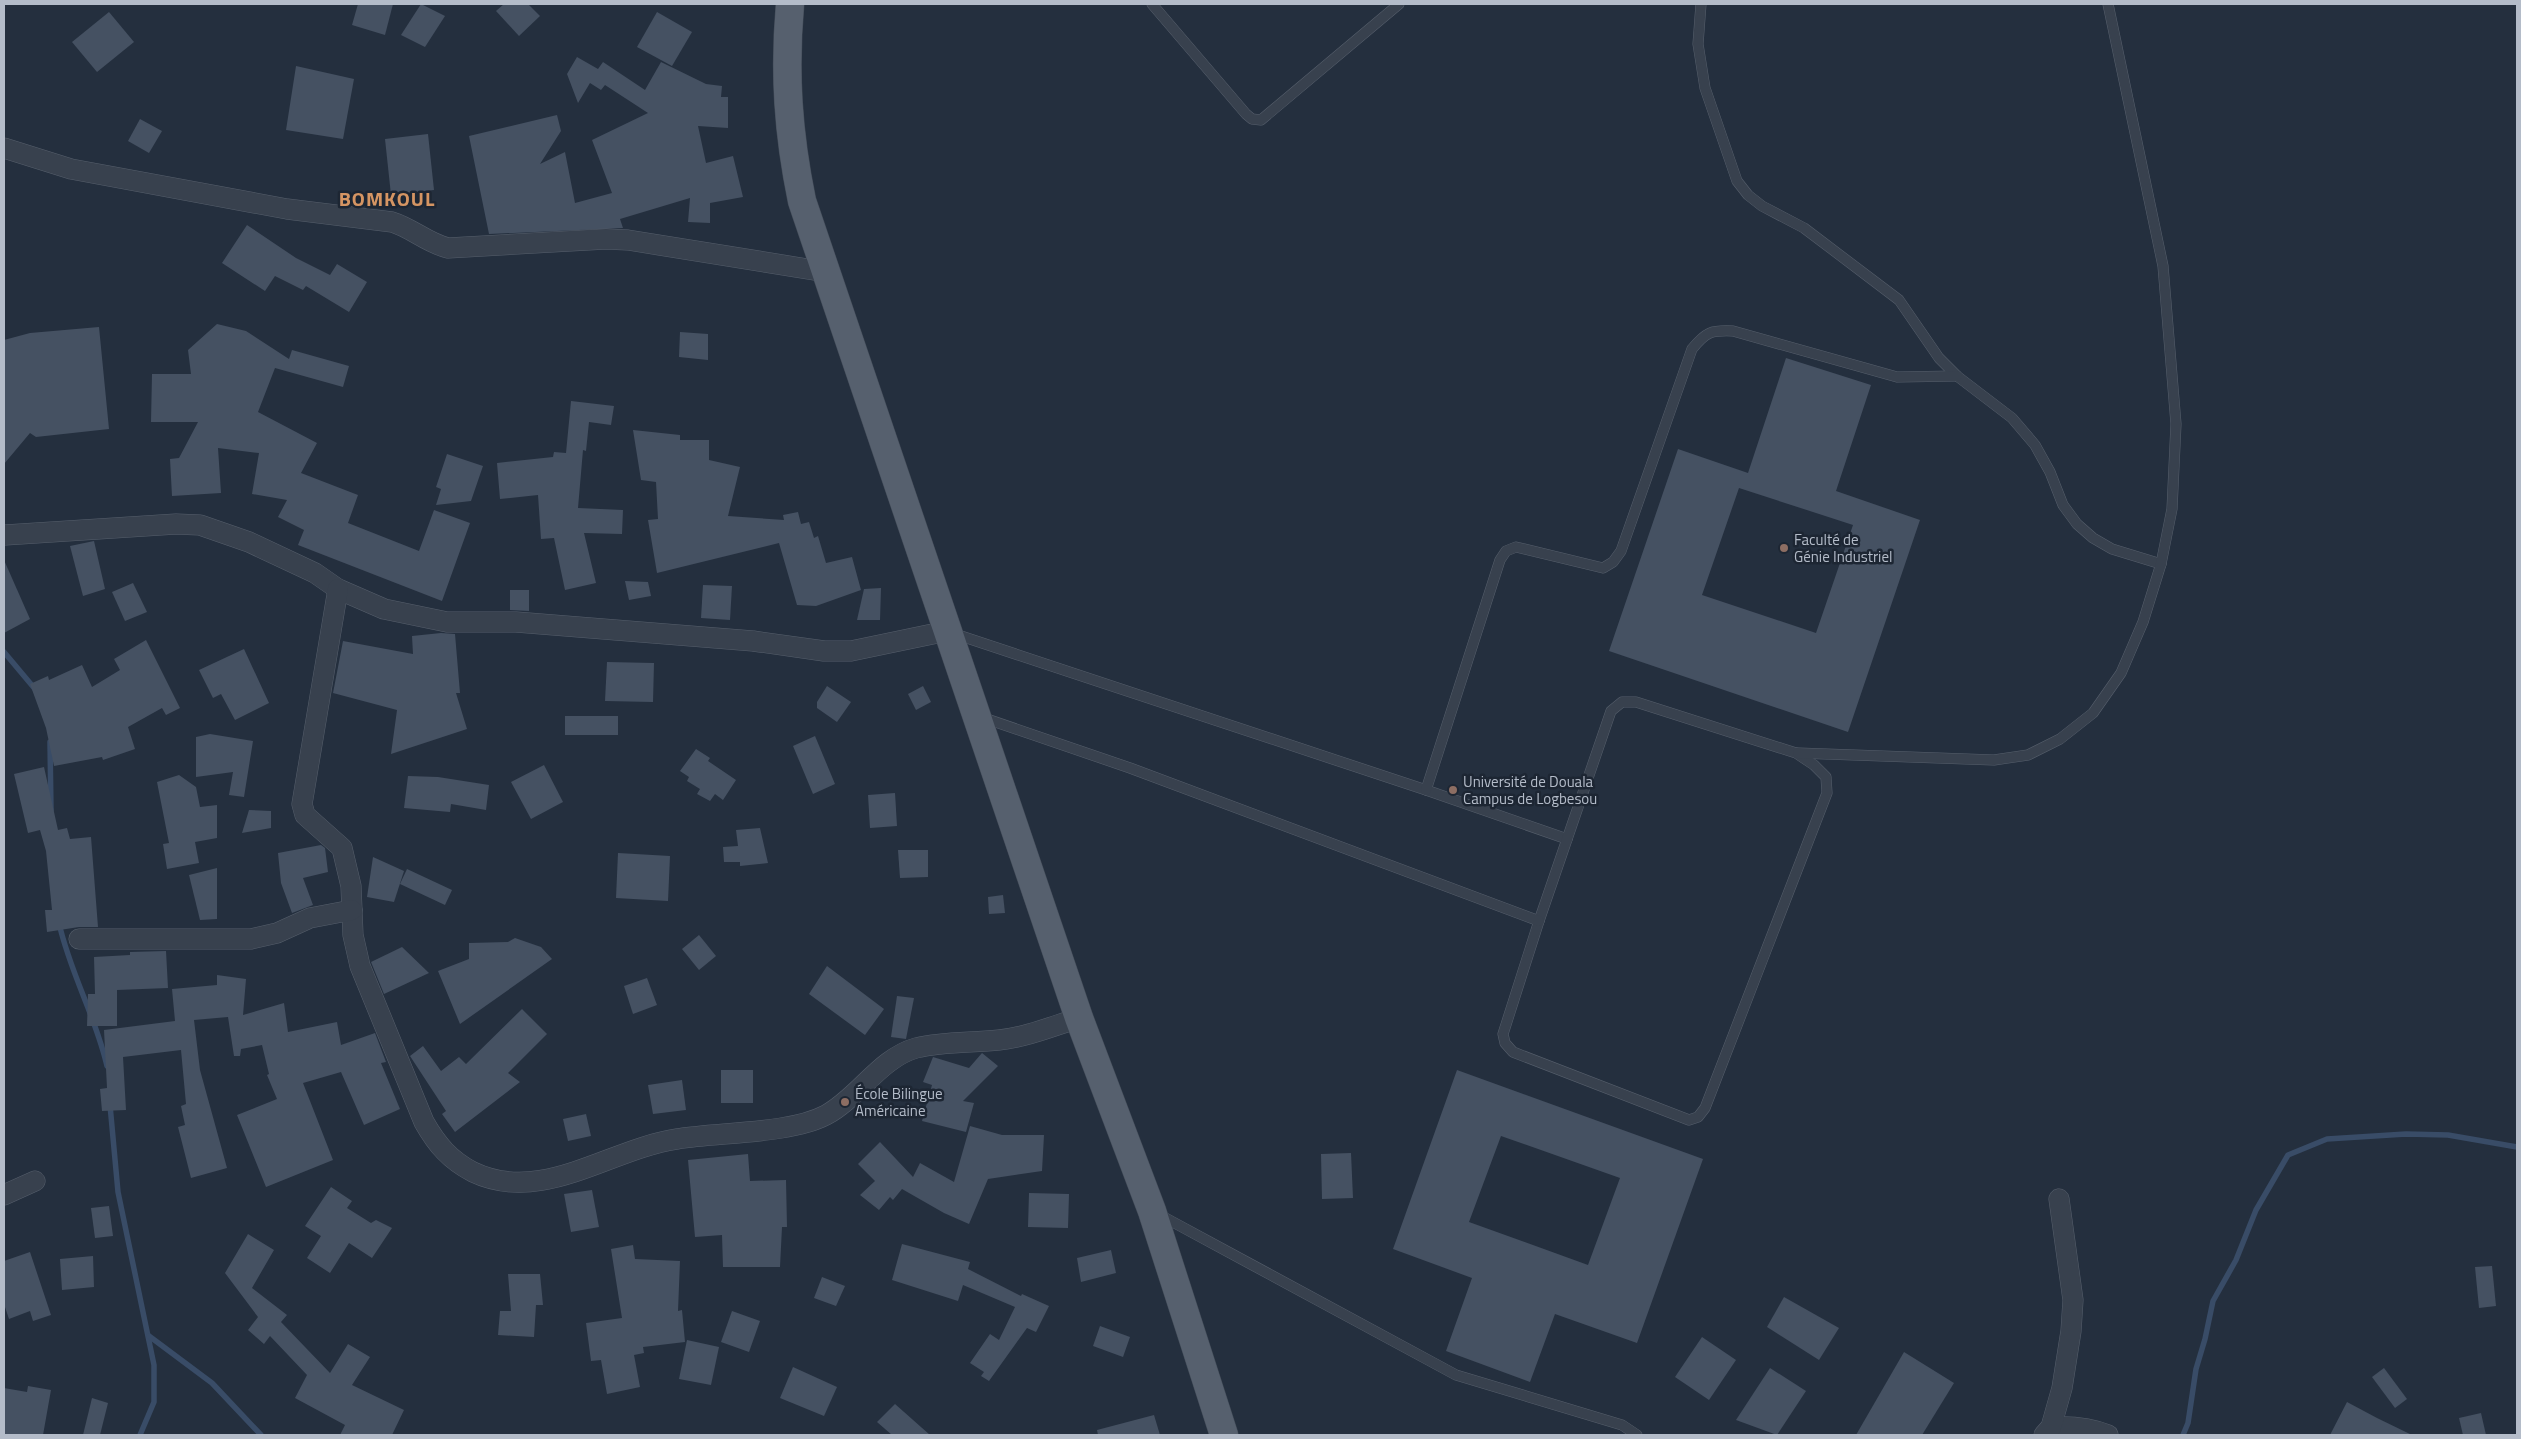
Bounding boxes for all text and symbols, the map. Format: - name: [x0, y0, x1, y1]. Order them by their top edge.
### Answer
- district label: BOMKOUL: [339, 183, 435, 214]
- place label: Faculté de Génie Industriel: [1794, 528, 1892, 568]
- marker: Faculté de Génie Industriel: [1778, 542, 1790, 554]
- place label: Université de Douala Campus de Logbesou: [1463, 770, 1597, 810]
- marker: Université de Douala Campus de Logbesou: [1447, 784, 1459, 796]
- place label: École Bilingue Américaine: [855, 1082, 942, 1122]
- marker: École Bilingue Américaine: [839, 1096, 851, 1108]

